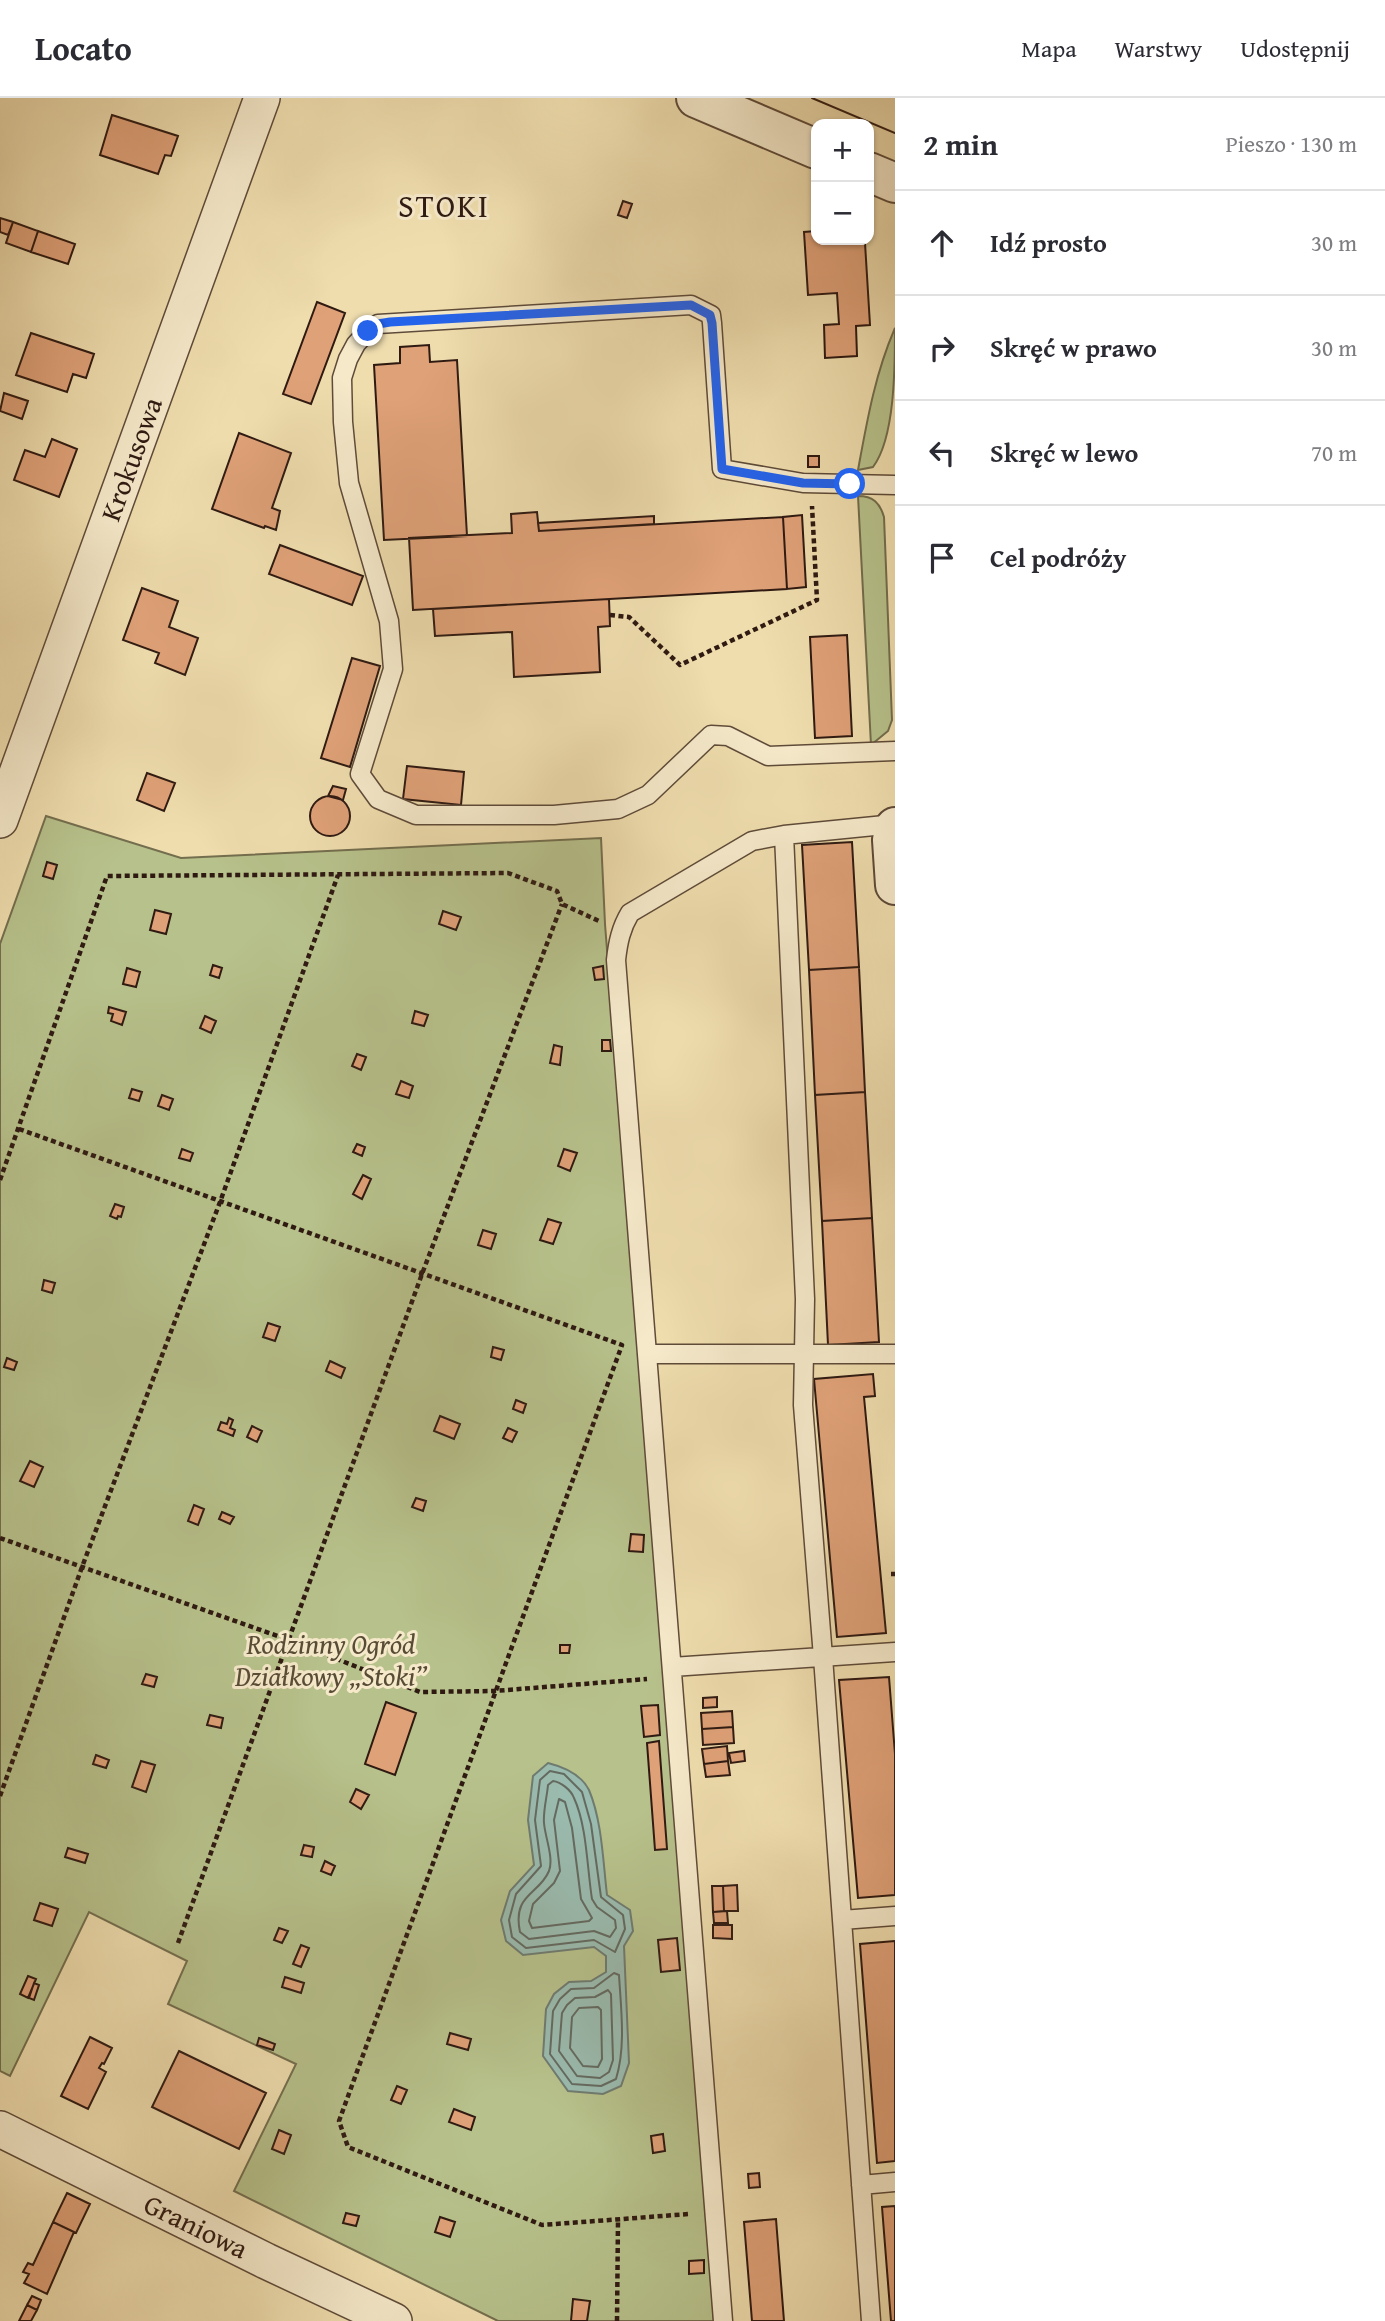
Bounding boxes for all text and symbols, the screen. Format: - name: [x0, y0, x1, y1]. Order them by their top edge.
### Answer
- text: Locato: [35, 24, 132, 72]
- text: Mapa: [1021, 31, 1077, 66]
- text: Warstwy: [1115, 31, 1202, 66]
- text: Udostępnij: [1240, 31, 1350, 66]
- map controls: [811, 119, 874, 245]
- button: +: [811, 119, 874, 182]
- text: 2 min: [923, 122, 998, 166]
- text: Pieszo · 130 m: [1225, 127, 1357, 160]
- district label: STOKI: [398, 182, 490, 229]
- button: −: [811, 182, 874, 245]
- text: Idź prosto: [990, 223, 1107, 262]
- icon: ahead: [923, 224, 961, 262]
- text: 30 m: [1311, 226, 1357, 259]
- route end: [352, 315, 383, 346]
- text: Skręć w prawo: [990, 328, 1157, 367]
- icon: right: [923, 329, 961, 367]
- text: 30 m: [1311, 331, 1357, 364]
- street label: Krokusowa: [89, 390, 172, 526]
- text: Skręć w lewo: [990, 433, 1138, 472]
- icon: left: [923, 434, 961, 472]
- text: 70 m: [1311, 436, 1357, 469]
- route start: [834, 468, 865, 499]
- text: Cel podróży: [990, 538, 1126, 577]
- icon: arrive: [923, 539, 961, 577]
- park label: Rodzinny Ogród Działkowy „Stoki”: [234, 1623, 427, 1696]
- street label: Graniowa: [137, 2183, 256, 2269]

